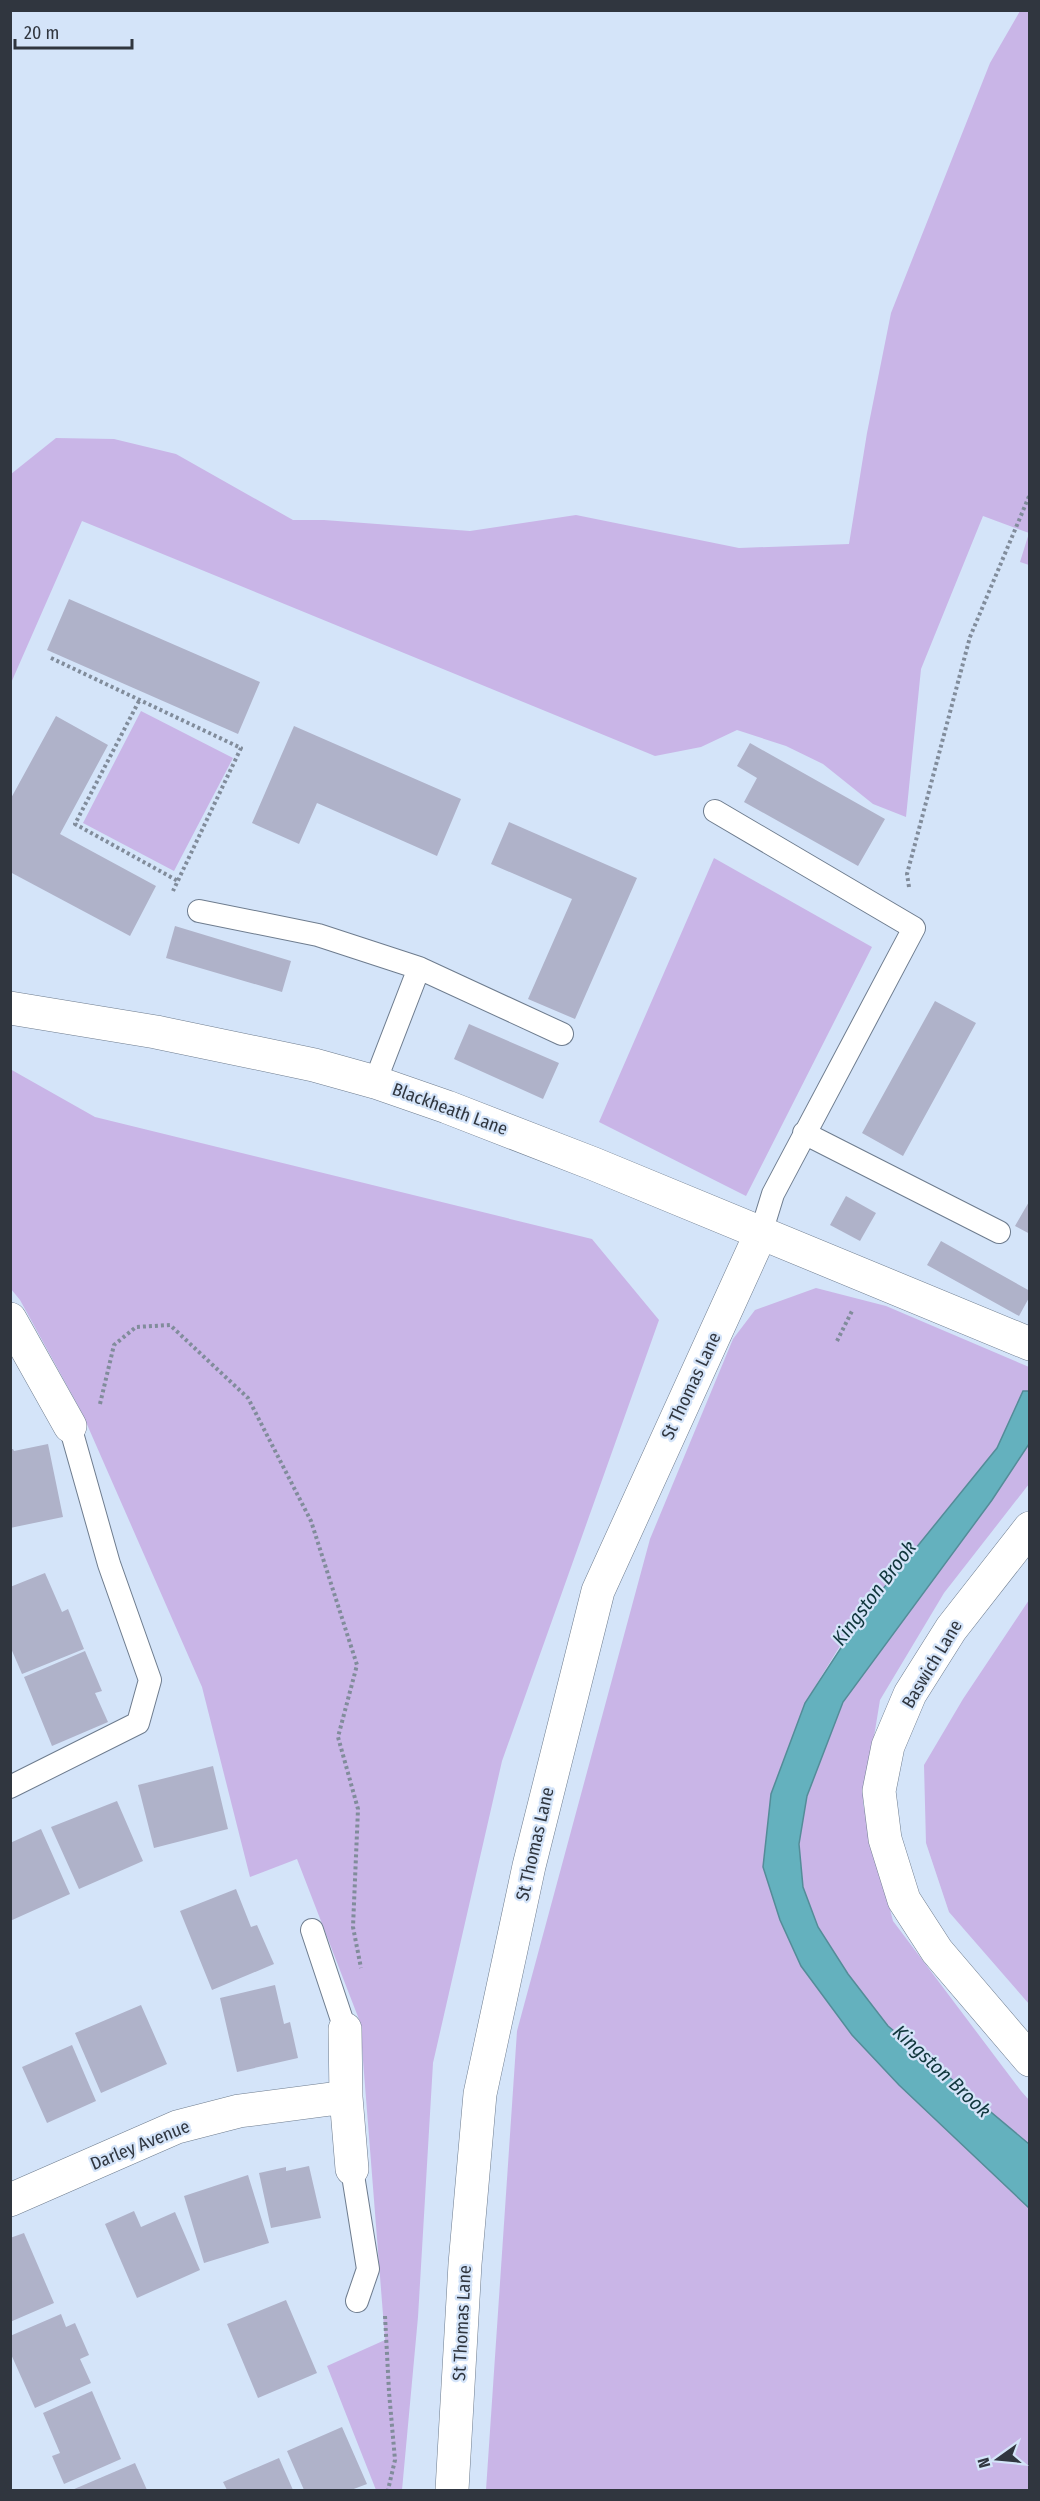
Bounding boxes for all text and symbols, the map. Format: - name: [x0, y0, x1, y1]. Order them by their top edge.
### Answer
- scale bar: [15, 12, 132, 50]
- text: 20 m: [24, 22, 59, 44]
- street label: Blackheath Lane: [389, 1078, 511, 1140]
- street label: St Thomas Lane: [657, 1329, 725, 1443]
- water label: Kingston Brook: [827, 1536, 921, 1650]
- street label: Baswich Lane: [897, 1616, 967, 1712]
- street label: St Thomas Lane: [511, 1785, 559, 1903]
- water label: Kingston Brook: [888, 2020, 996, 2122]
- street label: Darley Avenue: [87, 2115, 193, 2175]
- street label: St Thomas Lane: [448, 2264, 476, 2381]
- north arrow: [968, 2429, 1028, 2489]
- text: N: [974, 2456, 994, 2470]

